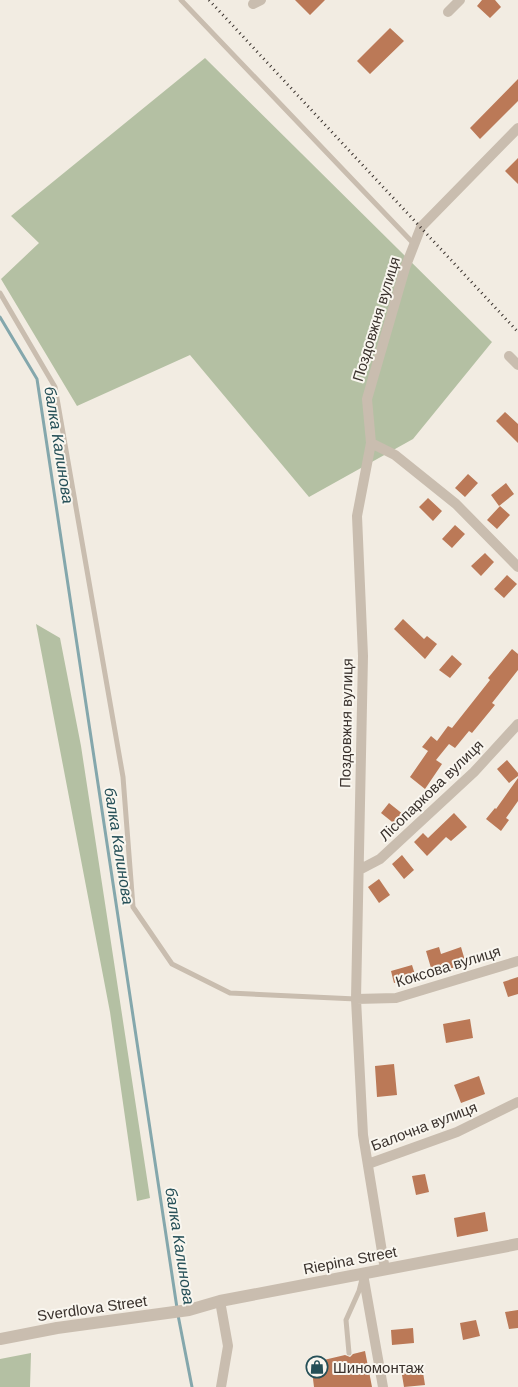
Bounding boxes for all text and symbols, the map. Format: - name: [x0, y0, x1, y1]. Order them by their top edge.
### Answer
- street label: Поздовжня вулиця: [349, 255, 403, 383]
- water label: балка Калинова: [41, 385, 77, 505]
- street label: Поздовжня вулиця: [336, 658, 356, 788]
- street label: Лісопаркова вулиця: [375, 736, 487, 844]
- water label: балка Калинова: [101, 786, 137, 906]
- street label: Коксова вулиця: [393, 942, 503, 990]
- street label: Балочна вулиця: [368, 1098, 480, 1154]
- water label: балка Калинова: [162, 1186, 198, 1306]
- street label: Riepina Street: [302, 1242, 399, 1277]
- street label: Sverdlova Street: [36, 1292, 149, 1324]
- shop icon: Шиномонтаж: [305, 1355, 329, 1379]
- place label: Шиномонтаж: [333, 1359, 424, 1376]

